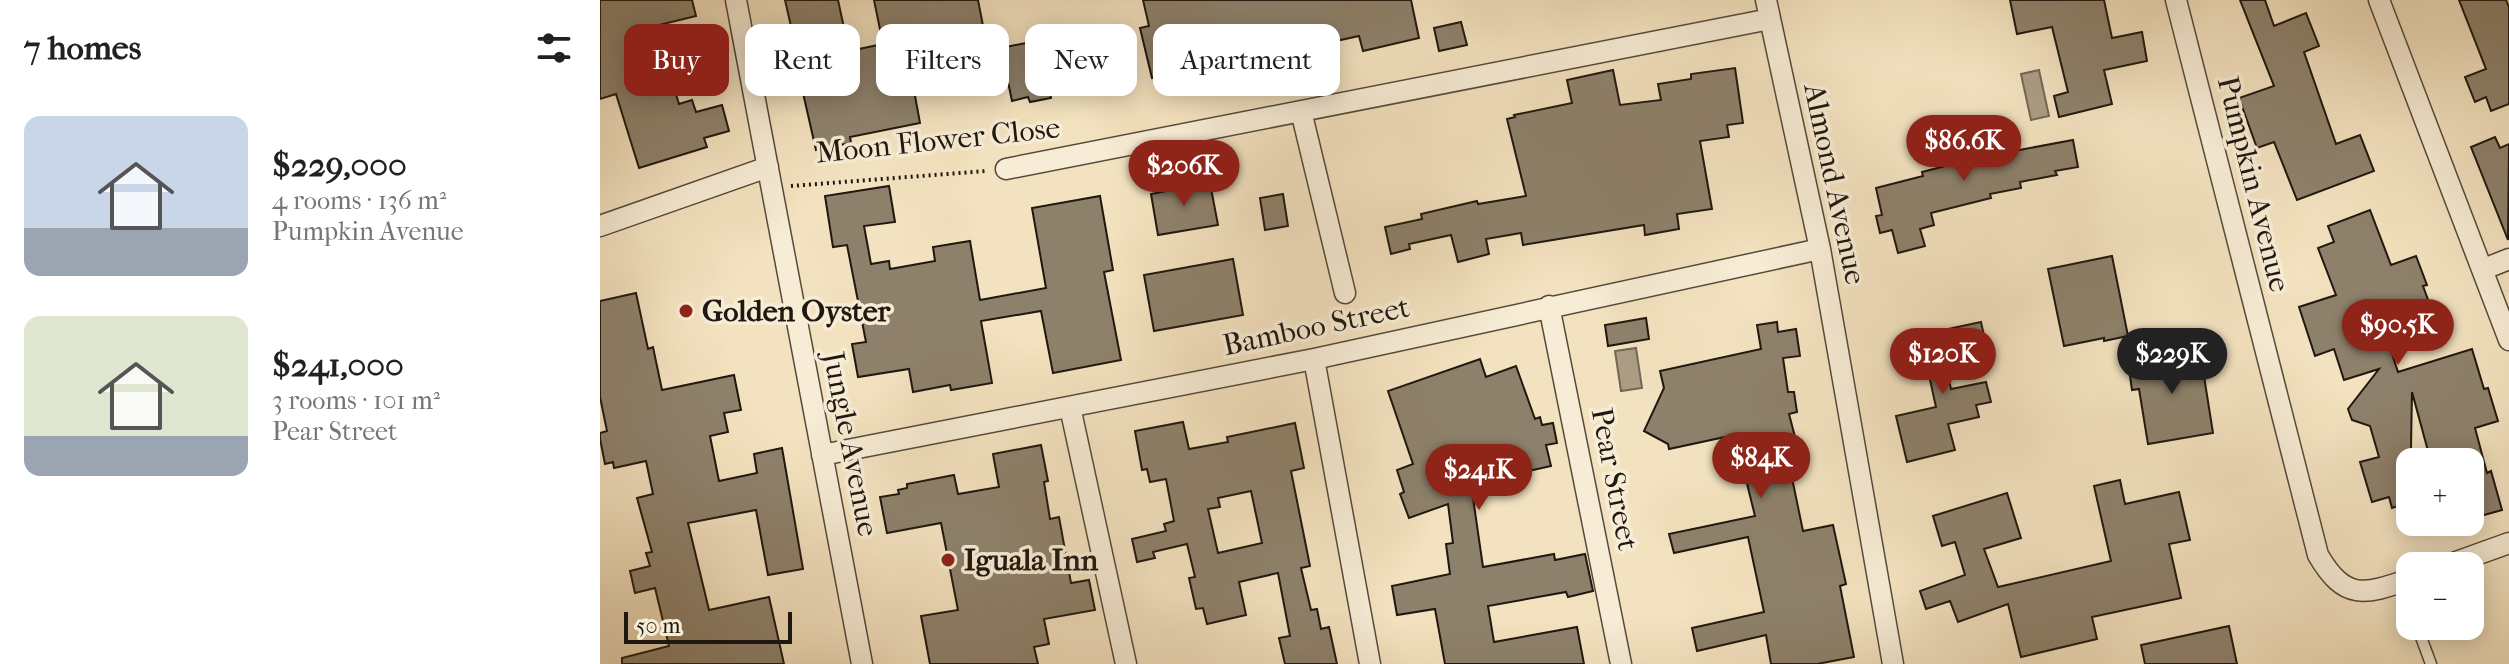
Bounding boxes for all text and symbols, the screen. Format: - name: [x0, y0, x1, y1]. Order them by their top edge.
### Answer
- chip: Buy: [624, 24, 729, 96]
- chip: Rent: [745, 24, 860, 96]
- chip: Filters: [876, 24, 1009, 96]
- chip: New: [1025, 24, 1137, 96]
- chip: Apartment: [1153, 24, 1340, 96]
- icon: filters: [532, 26, 576, 70]
- text: 7 homes: [24, 28, 141, 68]
- street label: Pumpkin Avenue: [2210, 73, 2297, 296]
- street label: Almond Avenue: [1796, 79, 1873, 288]
- street label: Moon Flower Close: [814, 110, 1062, 171]
- pin: $86.6K: [1899, 115, 2029, 183]
- text: $86.6K: [1924, 125, 2004, 156]
- pin: $206K: [1128, 140, 1240, 208]
- text: $229,000: [272, 145, 407, 185]
- icon: home: [88, 148, 184, 244]
- text: $206K: [1146, 150, 1222, 181]
- text: 4 rooms · 136 m²: [272, 185, 446, 216]
- text: Pumpkin Avenue: [272, 216, 464, 247]
- street label: Bamboo Street: [1220, 290, 1413, 363]
- place label: Golden Oyster: [702, 294, 892, 329]
- pin: $90.5K: [2333, 299, 2463, 367]
- marker: Golden Oyster: [677, 302, 695, 320]
- text: $90.5K: [2360, 309, 2436, 340]
- pin: $120K: [1887, 328, 1999, 396]
- pin: $229K: [2116, 328, 2228, 396]
- text: $120K: [1908, 338, 1978, 369]
- text: $229K: [2135, 338, 2209, 369]
- text: $241,000: [272, 345, 404, 385]
- street label: Jungle Avenue: [815, 347, 886, 540]
- icon: home: [88, 348, 184, 444]
- text: 3 rooms · 101 m²: [272, 385, 440, 416]
- street label: Pear Street: [1584, 405, 1646, 554]
- text: Pear Street: [272, 416, 397, 447]
- pin: $84K: [1714, 432, 1808, 500]
- text: $84K: [1730, 442, 1792, 473]
- pin: $241K: [1423, 444, 1535, 512]
- map controls: [2396, 448, 2484, 640]
- button: +: [2396, 448, 2484, 536]
- text: $241K: [1443, 454, 1515, 485]
- place label: Iguala Inn: [964, 543, 1099, 578]
- marker: Iguala Inn: [939, 551, 957, 569]
- button: −: [2396, 552, 2484, 640]
- scale bar: [624, 608, 792, 644]
- text: 50 m: [636, 613, 681, 639]

